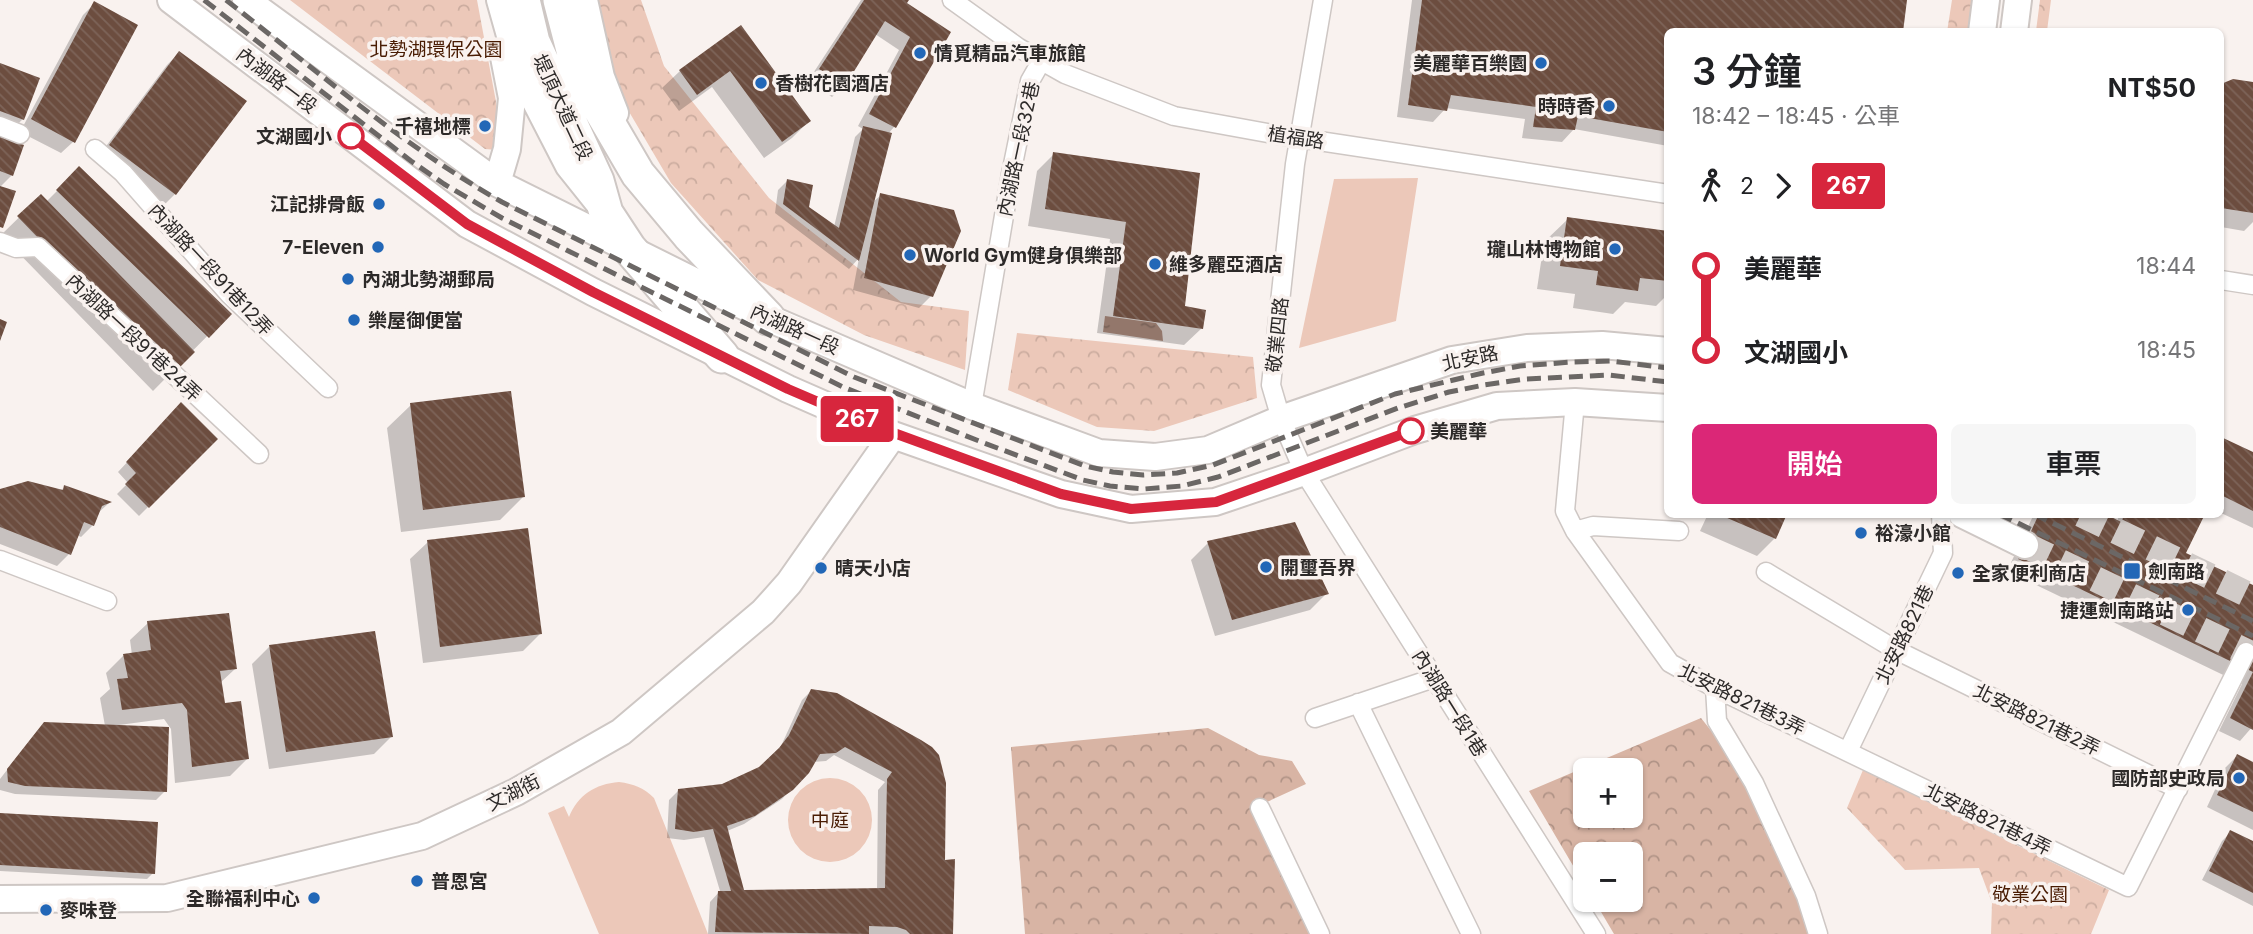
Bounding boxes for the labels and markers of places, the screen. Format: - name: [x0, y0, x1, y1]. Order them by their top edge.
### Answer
- place label: 情覓精品汽車旅館: [934, 42, 1086, 65]
- marker: 情覓精品汽車旅館: [912, 45, 928, 61]
- place label: 美麗華百樂園: [1413, 52, 1527, 75]
- marker: 美麗華百樂園: [1533, 55, 1549, 71]
- place label: 香樹花園酒店: [775, 72, 889, 95]
- marker: 香樹花園酒店: [753, 75, 769, 91]
- place label: 時時香: [1538, 95, 1595, 118]
- marker: 時時香: [1601, 98, 1617, 114]
- place label: 千禧地標: [395, 115, 471, 138]
- marker: 千禧地標: [477, 118, 493, 134]
- marker: 文湖國小: [338, 123, 364, 149]
- place label: 文湖國小: [256, 125, 332, 148]
- place label: 江記排骨飯: [270, 193, 365, 216]
- marker: 江記排骨飯: [371, 196, 387, 212]
- place label: 7-Eleven: [282, 236, 364, 259]
- place label: 瓏山林博物館: [1487, 238, 1601, 261]
- marker: 7-Eleven: [370, 239, 386, 255]
- marker: 瓏山林博物館: [1607, 241, 1623, 257]
- place label: World Gym健身俱樂部: [924, 244, 1122, 267]
- marker: World Gym健身俱樂部: [902, 247, 918, 263]
- place label: 維多麗亞酒店: [1169, 253, 1283, 276]
- marker: 維多麗亞酒店: [1147, 256, 1163, 272]
- place label: 內湖北勢湖郵局: [362, 268, 495, 291]
- marker: 內湖北勢湖郵局: [340, 271, 356, 287]
- place label: 樂屋御便當: [368, 309, 463, 332]
- marker: 樂屋御便當: [346, 312, 362, 328]
- marker: 美麗華: [1398, 418, 1424, 444]
- place label: 美麗華: [1430, 420, 1487, 443]
- place label: 裕濠小館: [1875, 522, 1951, 545]
- marker: 裕濠小館: [1853, 525, 1869, 541]
- place label: 開璽吾界: [1280, 556, 1356, 579]
- place label: 晴天小店: [835, 557, 911, 580]
- marker: 開璽吾界: [1258, 559, 1274, 575]
- marker: 晴天小店: [813, 560, 829, 576]
- place label: 劍南路: [2148, 560, 2205, 583]
- marker: 劍南路: [2122, 561, 2142, 581]
- place label: 全家便利商店: [1972, 562, 2086, 585]
- marker: 全家便利商店: [1950, 565, 1966, 581]
- place label: 捷運劍南路站: [2060, 599, 2174, 622]
- marker: 捷運劍南路站: [2180, 602, 2196, 618]
- place label: 國防部史政局: [2111, 767, 2225, 790]
- marker: 國防部史政局: [2231, 770, 2247, 786]
- place label: 普恩宮: [431, 870, 488, 893]
- marker: 普恩宮: [409, 873, 425, 889]
- place label: 全聯福利中心: [186, 887, 300, 910]
- marker: 全聯福利中心: [306, 890, 322, 906]
- place label: 麥味登: [60, 899, 117, 922]
- marker: 麥味登: [38, 902, 54, 918]

